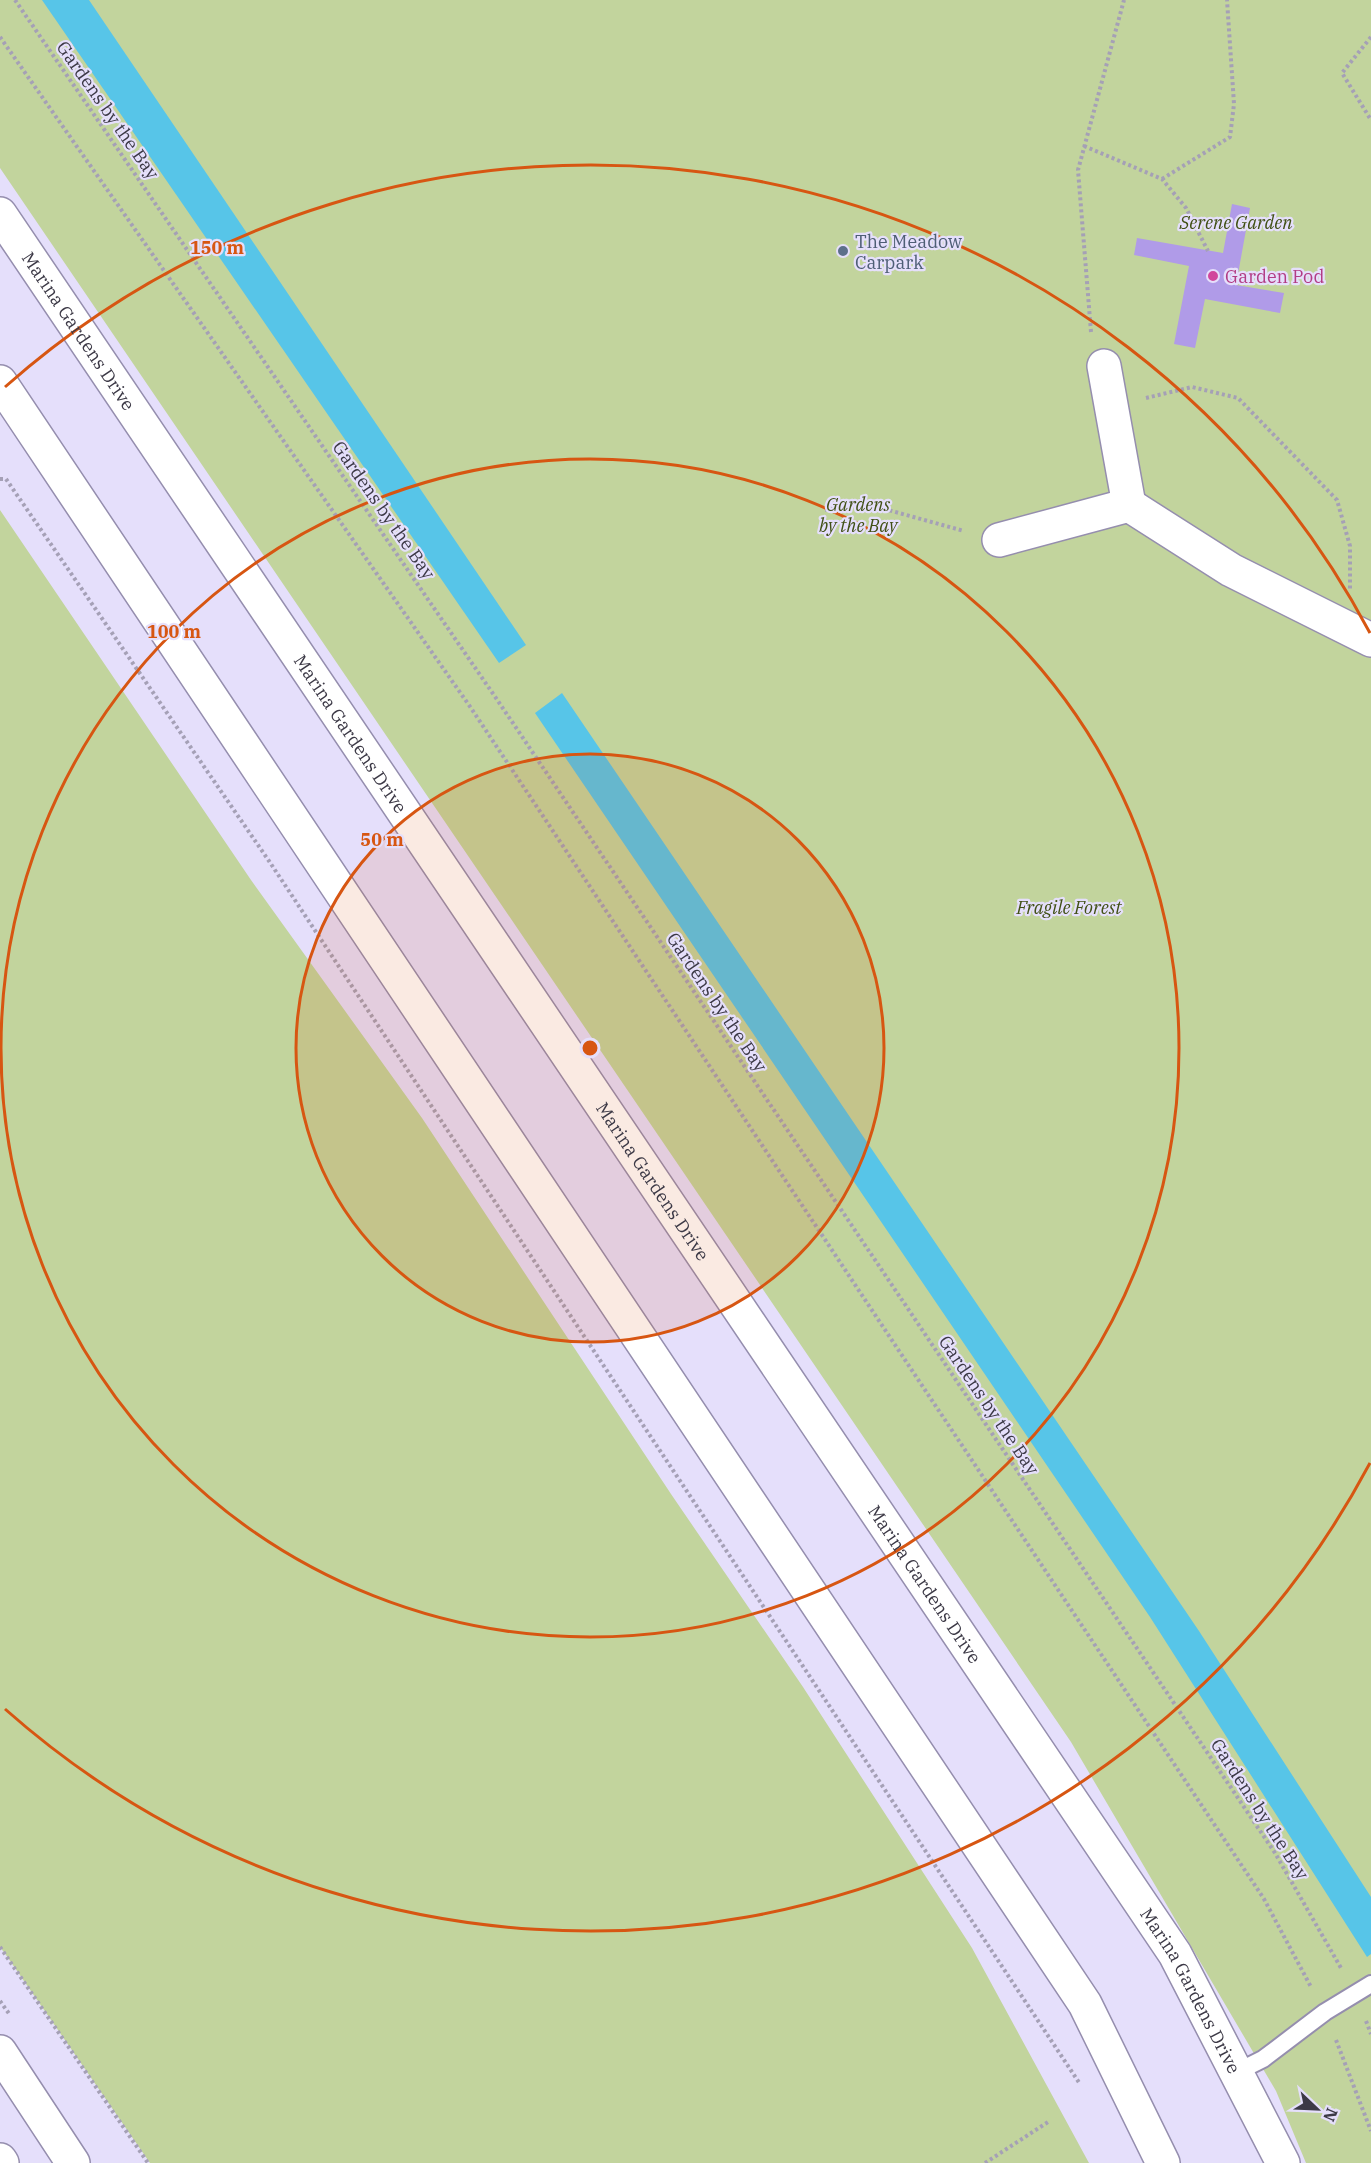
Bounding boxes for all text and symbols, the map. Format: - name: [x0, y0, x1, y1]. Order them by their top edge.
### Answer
- street label: Gardens by the Bay: [52, 37, 164, 184]
- park label: Serene Garden: [1178, 211, 1293, 234]
- place label: The Meadow Carpark: [855, 230, 962, 274]
- text: 150 m: [190, 236, 245, 259]
- marker: The Meadow Carpark: [836, 244, 850, 258]
- street label: Marina Gardens Drive: [17, 247, 141, 414]
- place label: Garden Pod: [1225, 265, 1324, 288]
- marker: Garden Pod: [1206, 269, 1220, 283]
- street label: Gardens by the Bay: [328, 437, 440, 584]
- park label: Gardens by the Bay: [819, 493, 899, 537]
- text: 100 m: [147, 620, 202, 643]
- street label: Marina Gardens Drive: [289, 650, 413, 817]
- text: 50 m: [360, 828, 404, 851]
- park label: Fragile Forest: [1015, 896, 1122, 919]
- street label: Gardens by the Bay: [662, 928, 772, 1076]
- centre of rings: [580, 1038, 600, 1058]
- street label: Marina Gardens Drive: [591, 1098, 715, 1265]
- street label: Gardens by the Bay: [934, 1331, 1044, 1479]
- street label: Marina Gardens Drive: [863, 1500, 987, 1668]
- street label: Gardens by the Bay: [1206, 1734, 1314, 1884]
- street label: Marina Gardens Drive: [1135, 1903, 1246, 2077]
- north arrow: [1287, 2079, 1347, 2139]
- text: N: [1319, 2105, 1342, 2125]

